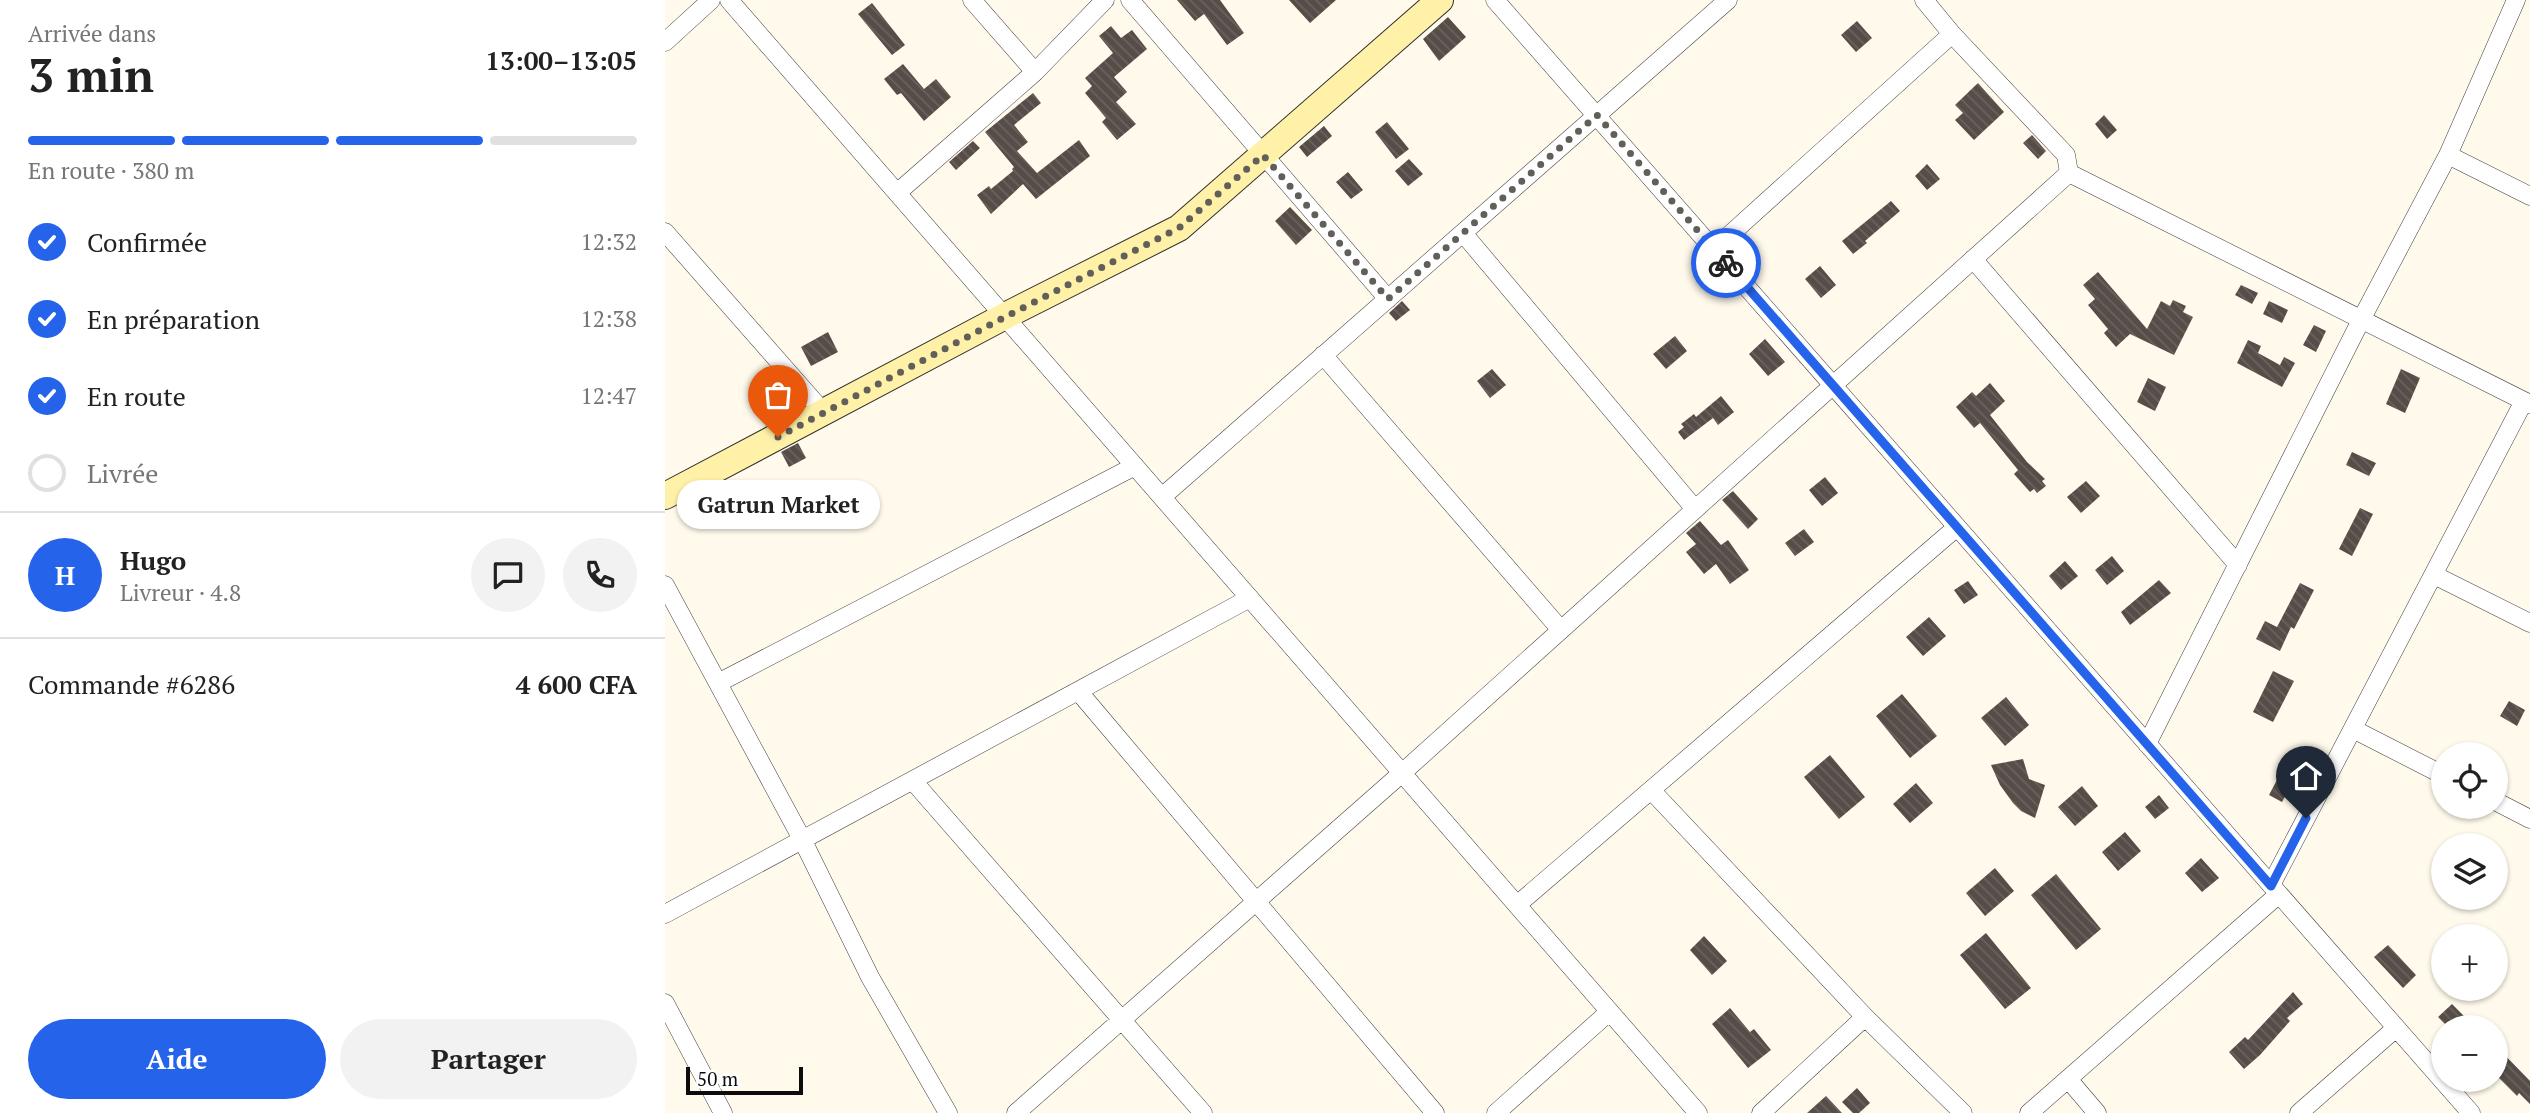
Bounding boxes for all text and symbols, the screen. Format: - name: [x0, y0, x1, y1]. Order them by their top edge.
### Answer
- text: Arrivée dans: [28, 18, 156, 49]
- text: 13:00–13:05: [485, 43, 637, 77]
- text: 3 min: [28, 44, 154, 105]
- text: En route · 380 m: [28, 155, 194, 186]
- icon: check: [28, 223, 66, 261]
- text: Confirmée: [87, 225, 207, 259]
- text: 12:32: [580, 226, 637, 257]
- courier: [1691, 228, 1761, 298]
- icon: bike: [1707, 244, 1745, 282]
- icon: check: [28, 300, 66, 338]
- text: En préparation: [87, 302, 260, 336]
- text: 12:38: [580, 303, 637, 334]
- pin: [748, 365, 808, 437]
- icon: bag: [759, 376, 797, 414]
- icon: check: [28, 377, 66, 415]
- text: En route: [87, 379, 186, 413]
- text: 12:47: [580, 380, 637, 411]
- text: Livrée: [87, 456, 158, 490]
- callout: Gatrun Market: [676, 479, 879, 528]
- text: Gatrun Market: [697, 489, 860, 520]
- button: chat: [471, 538, 545, 612]
- button: phone: [563, 538, 637, 612]
- text: Hugo: [120, 543, 186, 577]
- text: H: [55, 558, 75, 592]
- text: Livreur · 4.8: [120, 577, 241, 608]
- text: Commande #6286: [28, 667, 235, 701]
- text: 4 600 CFA: [516, 667, 637, 701]
- map controls: [2431, 742, 2508, 1092]
- button: locate: [2431, 742, 2508, 819]
- pin: [2276, 746, 2336, 818]
- icon: home: [2287, 757, 2325, 795]
- button: layers: [2431, 833, 2508, 910]
- button: +: [2431, 924, 2508, 1001]
- button: −: [2431, 1015, 2508, 1092]
- button: Aide: [28, 1019, 326, 1099]
- button: Partager: [340, 1019, 637, 1099]
- scale bar: [686, 1064, 803, 1096]
- text: 50 m: [697, 1066, 738, 1091]

